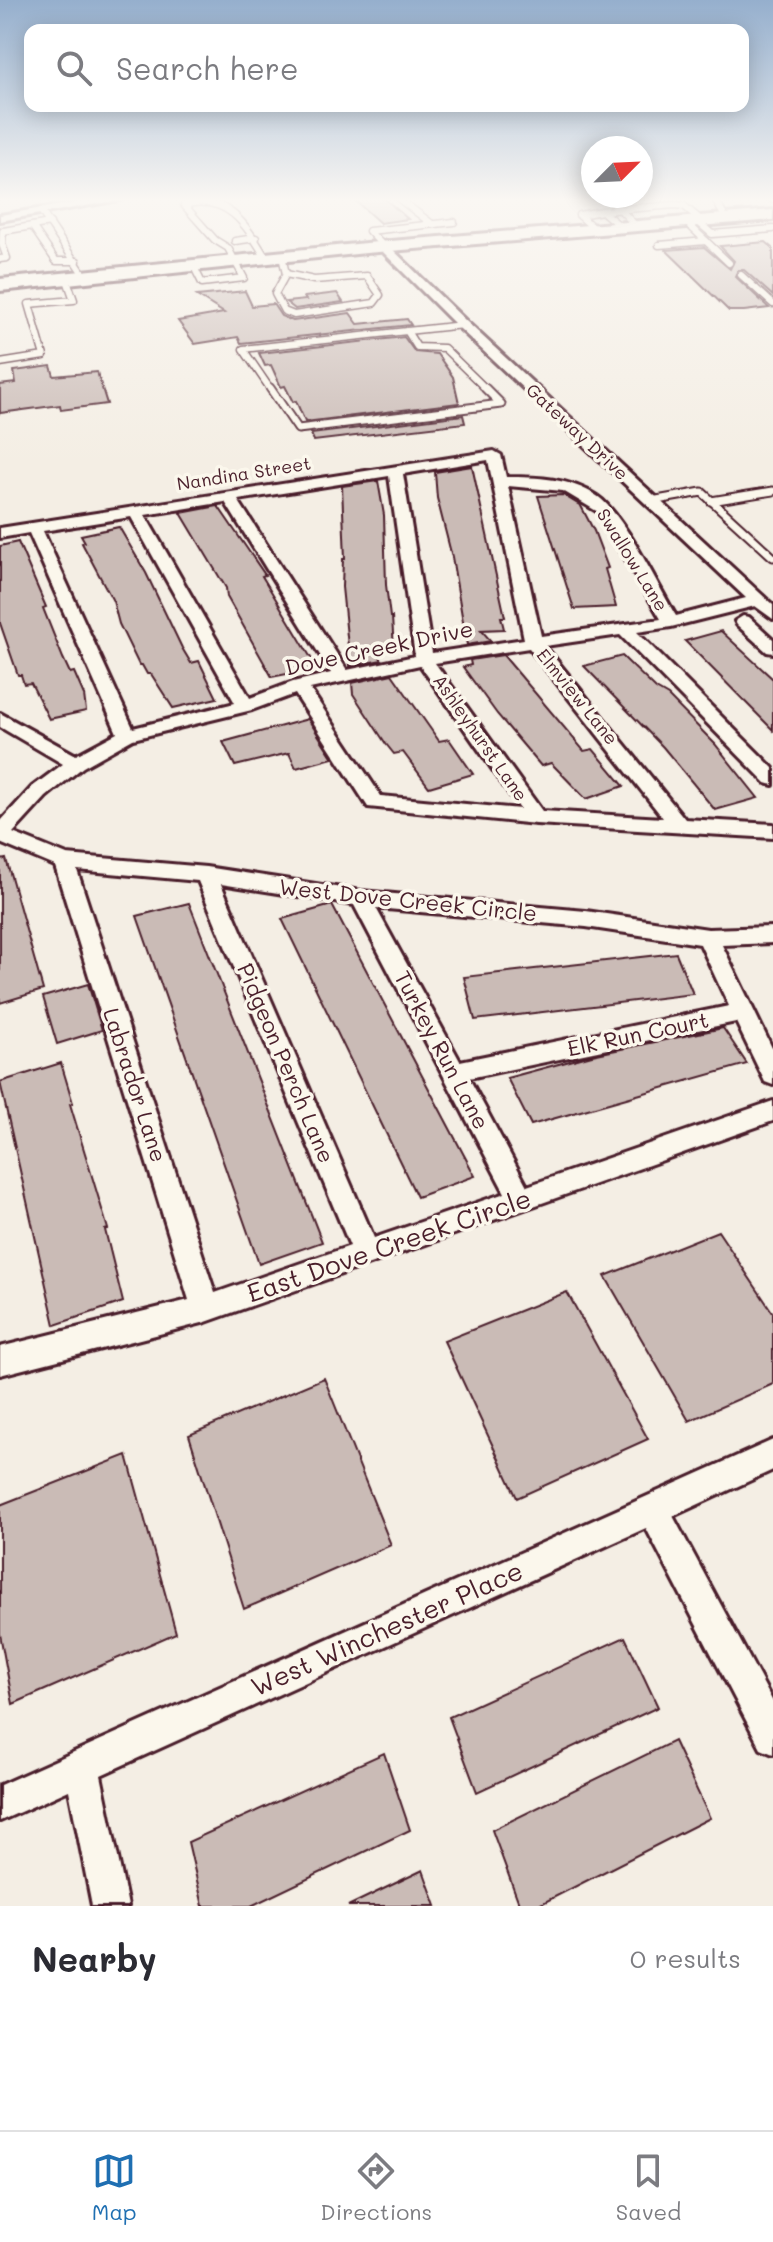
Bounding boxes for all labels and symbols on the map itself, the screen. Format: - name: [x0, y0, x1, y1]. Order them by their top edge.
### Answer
- north arrow: [581, 136, 653, 208]
- street label: Gateway Drive: [521, 378, 634, 485]
- street label: Nandina Street: [175, 451, 313, 495]
- street label: Swallow Lane: [592, 504, 674, 615]
- street label: Dove Creek Drive: [282, 613, 475, 682]
- street label: Elmview Lane: [532, 643, 624, 749]
- street label: Ashleyhurst Lane: [428, 669, 534, 806]
- street label: West Dove Creek Circle: [278, 872, 538, 927]
- street label: Pidgeon Perch Lane: [231, 958, 342, 1167]
- street label: Turkey Run Lane: [388, 965, 496, 1134]
- street label: Labrador Lane: [97, 1004, 174, 1166]
- street label: Elk Run Court: [565, 1004, 711, 1063]
- street label: East Dove Creek Circle: [242, 1180, 535, 1310]
- street label: West Winchester Place: [245, 1553, 528, 1703]

